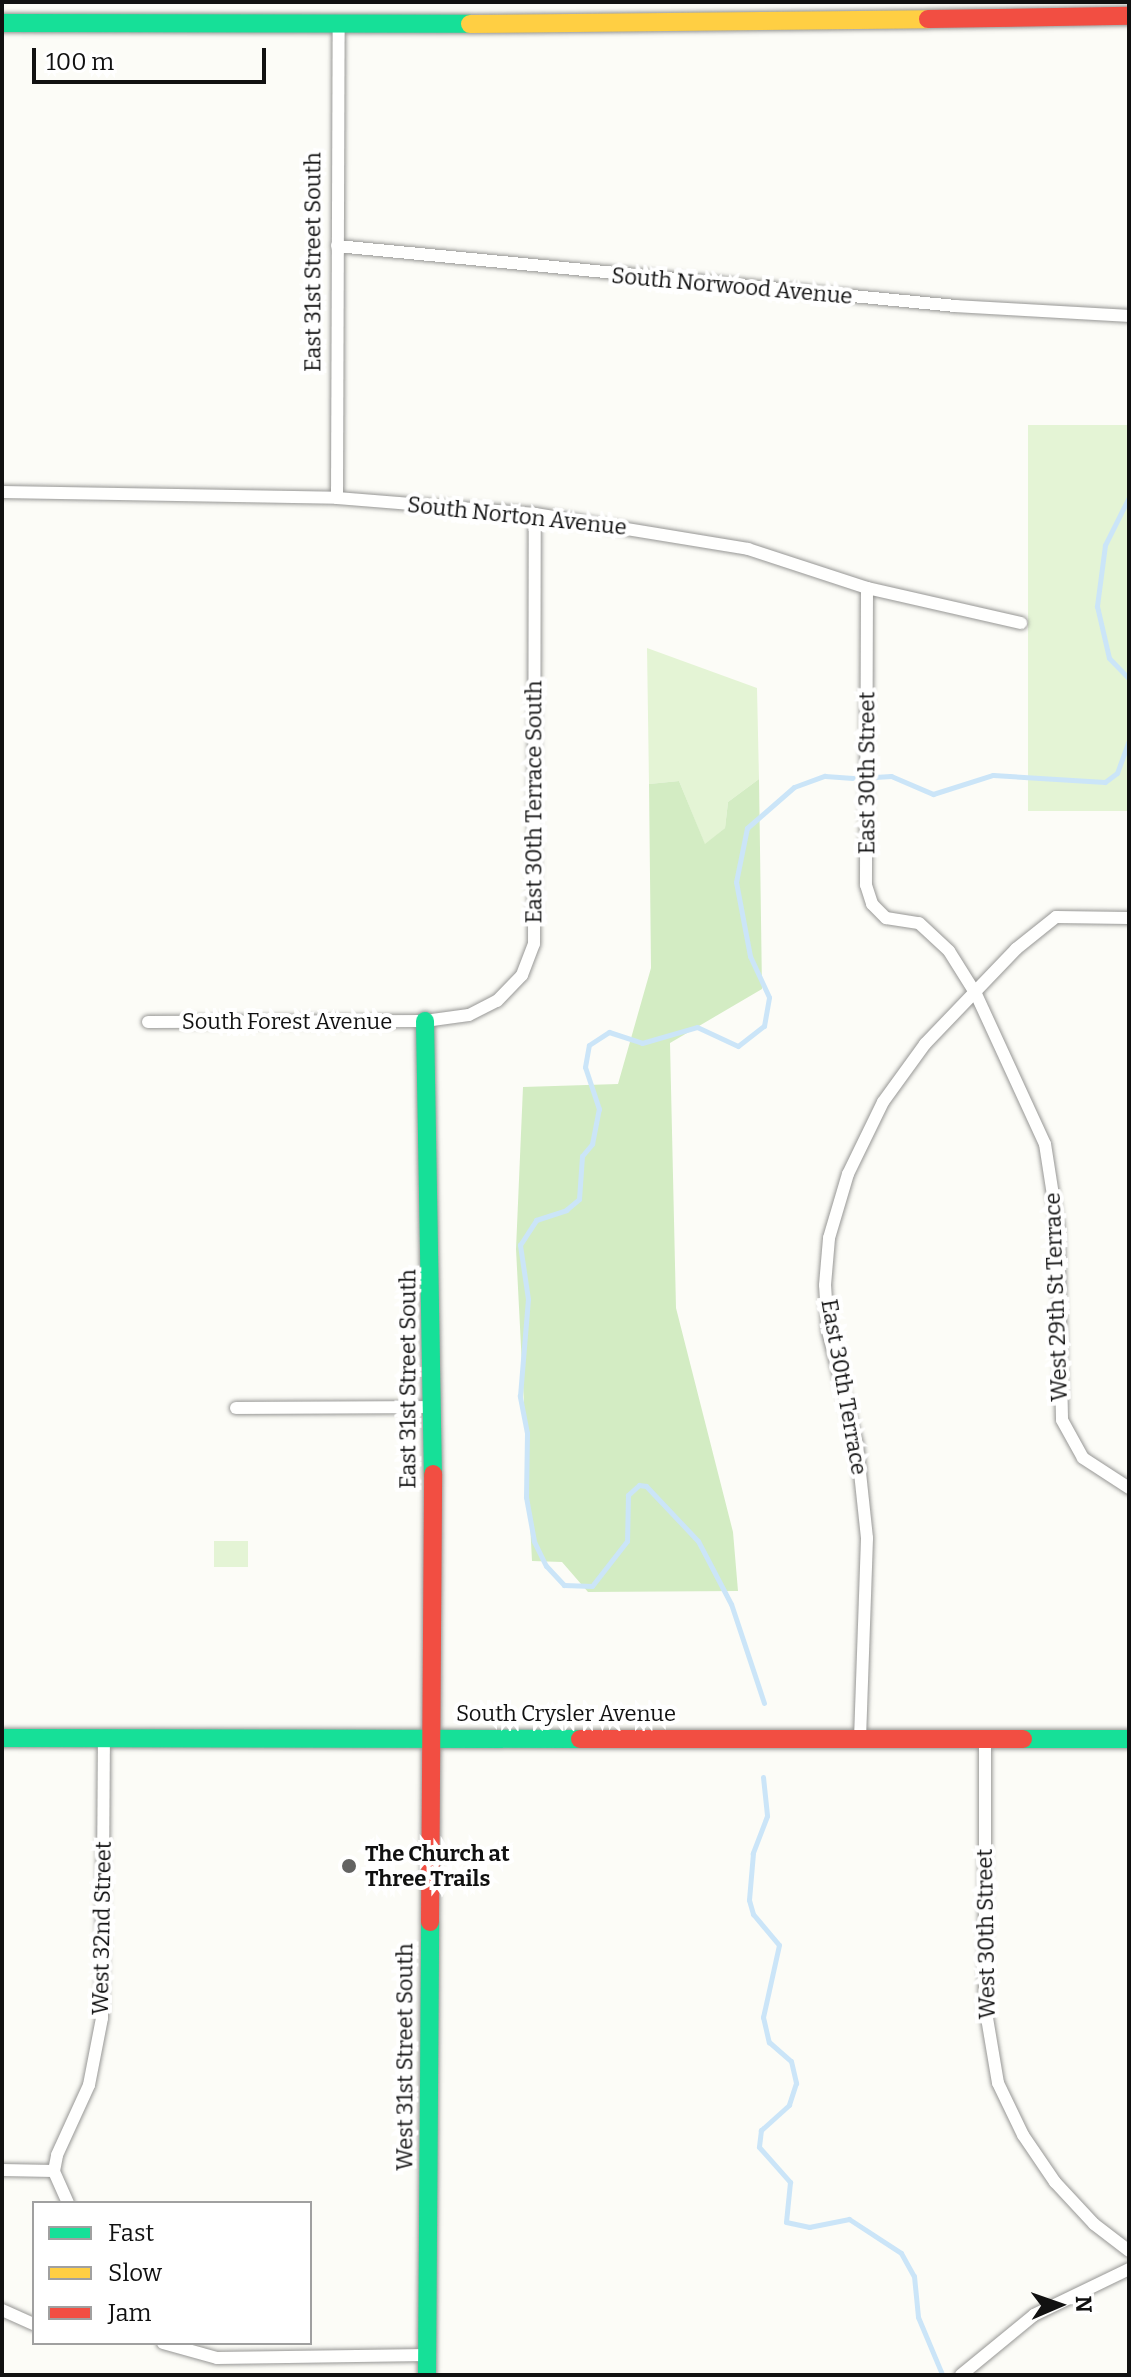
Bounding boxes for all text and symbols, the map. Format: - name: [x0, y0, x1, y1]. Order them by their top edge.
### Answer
- scale bar: [36, 32, 270, 82]
- text: 100 m: [46, 48, 114, 76]
- street label: East 31st Street South: [300, 152, 326, 372]
- street label: South Norwood Avenue: [610, 262, 854, 310]
- street label: South Norton Avenue: [406, 491, 628, 541]
- street label: East 30th Terrace South: [521, 681, 547, 923]
- street label: East 30th Street: [854, 692, 880, 854]
- street label: South Forest Avenue: [182, 1009, 392, 1035]
- street label: West 29th St Terrace: [1039, 1192, 1073, 1402]
- street label: East 31st Street South: [395, 1269, 421, 1489]
- street label: East 30th Terrace: [816, 1297, 872, 1477]
- street label: South Crysler Avenue: [456, 1701, 676, 1727]
- place label: The Church at Three Trails: [365, 1840, 510, 1892]
- street label: West 32nd Street: [87, 1841, 117, 2015]
- street label: West 30th Street: [971, 1849, 1001, 2019]
- marker: The Church at Three Trails: [340, 1857, 358, 1875]
- street label: West 31st Street South: [392, 1943, 418, 2171]
- legend: [32, 2201, 312, 2345]
- text: Fast: [108, 2219, 154, 2247]
- text: Slow: [108, 2259, 162, 2287]
- north arrow: [1019, 2265, 1099, 2345]
- text: N: [1070, 2295, 1097, 2313]
- text: Jam: [108, 2299, 151, 2327]

